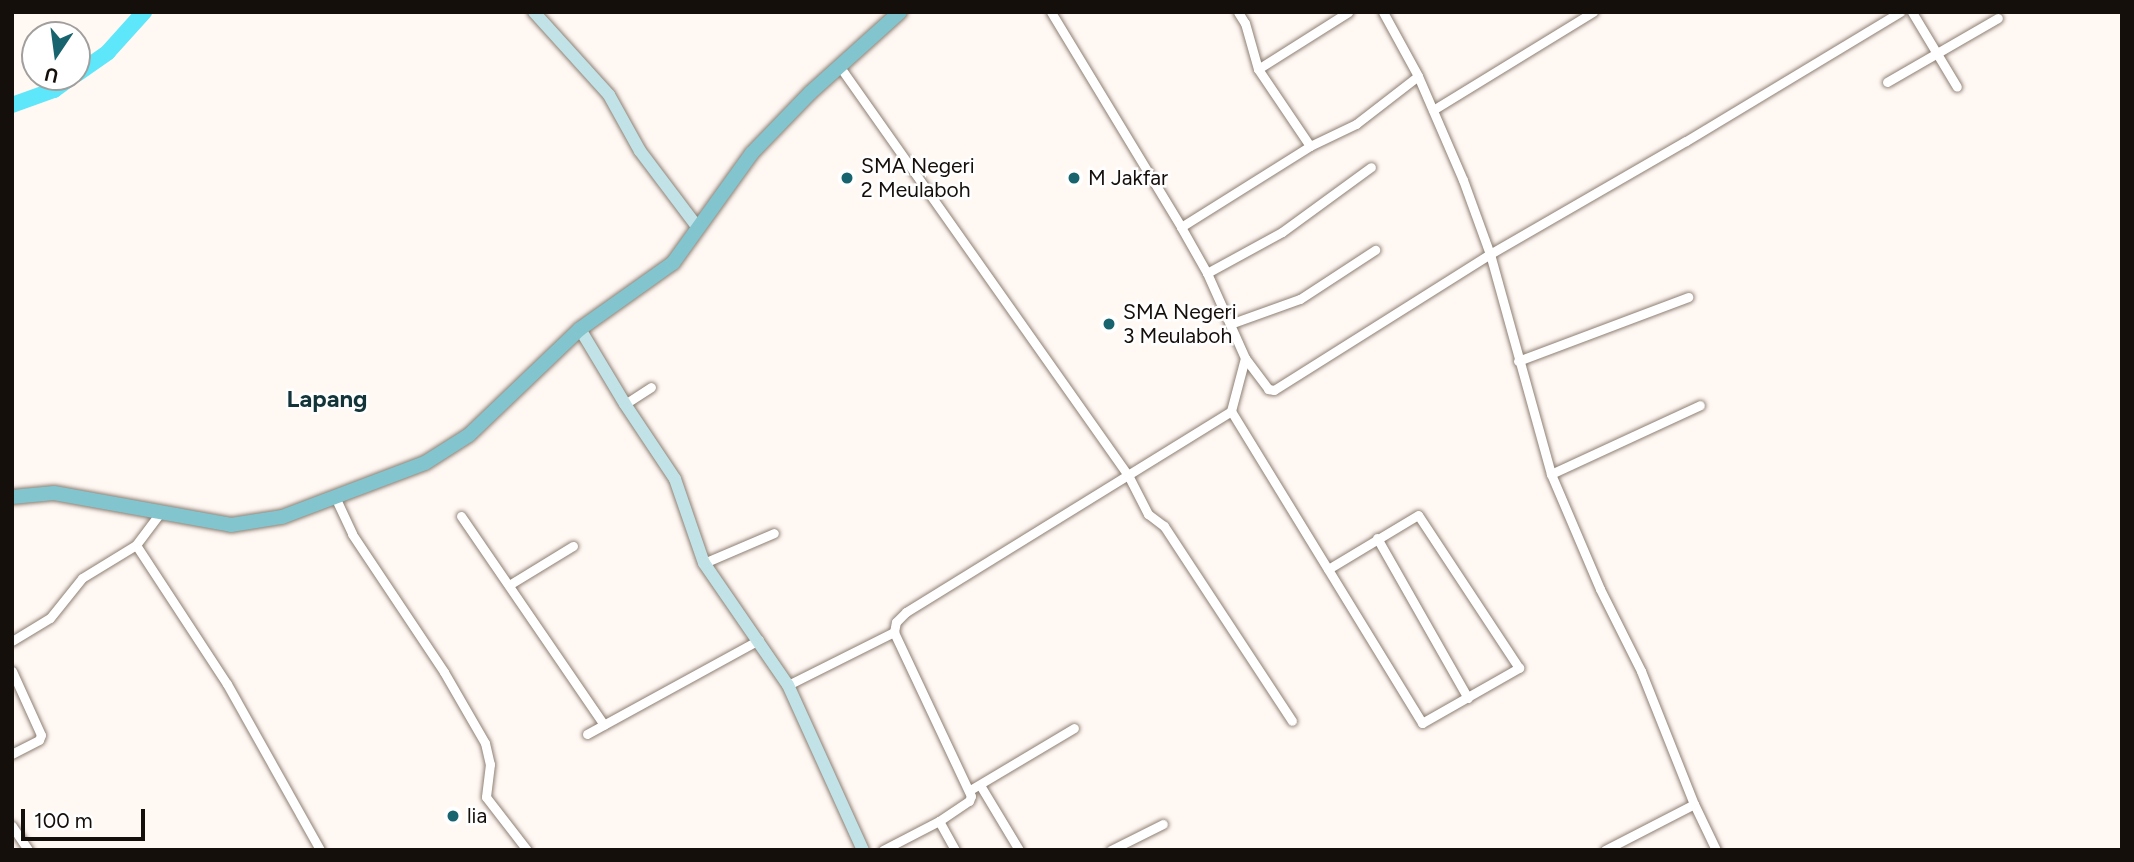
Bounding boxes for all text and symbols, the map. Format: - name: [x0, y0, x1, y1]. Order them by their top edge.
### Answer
- north arrow: [21, 21, 91, 91]
- text: U: [43, 62, 61, 88]
- place label: SMA Negeri 2 Meulaboh: [861, 153, 975, 203]
- place label: M Jakfar: [1088, 165, 1168, 191]
- marker: SMA Negeri 2 Meulaboh: [839, 170, 855, 186]
- marker: M Jakfar: [1066, 170, 1082, 186]
- place label: SMA Negeri 3 Meulaboh: [1123, 299, 1237, 349]
- marker: SMA Negeri 3 Meulaboh: [1101, 316, 1117, 332]
- district label: Lapang: [287, 385, 367, 413]
- scale bar: [24, 796, 149, 840]
- place label: lia: [467, 803, 487, 829]
- text: 100 m: [34, 808, 93, 833]
- marker: lia: [445, 808, 461, 824]

